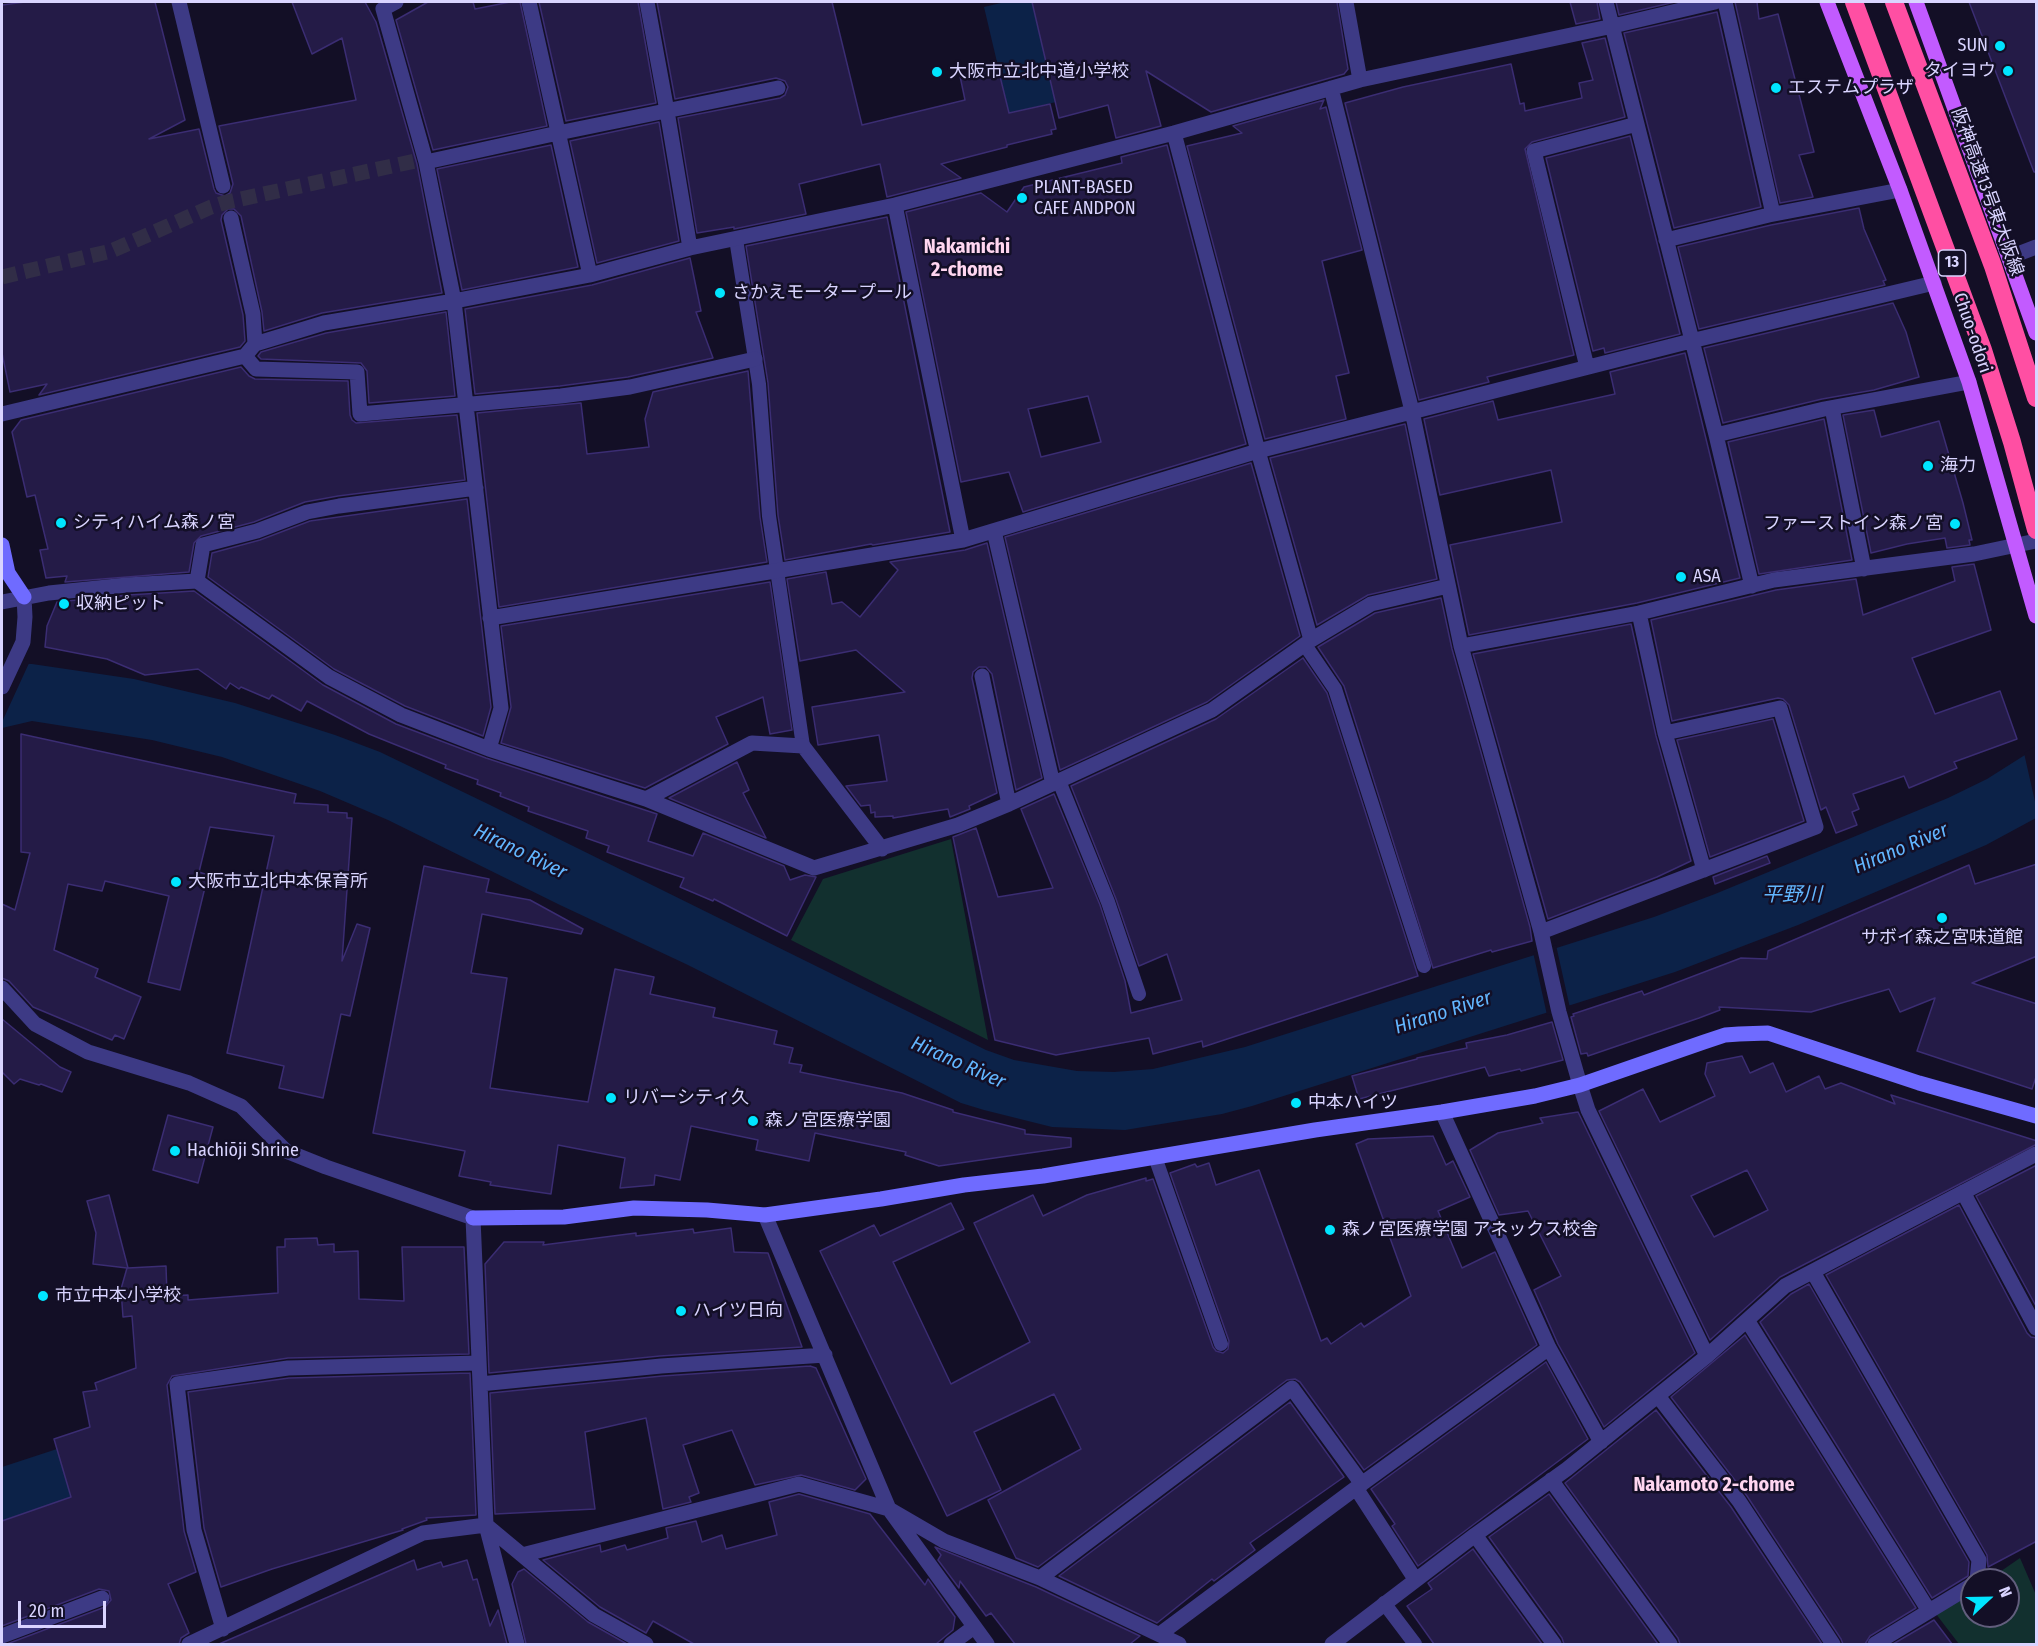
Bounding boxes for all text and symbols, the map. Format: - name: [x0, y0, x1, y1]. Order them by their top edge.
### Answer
- place label: SUN: [1958, 35, 1988, 57]
- marker: SUN: [1993, 39, 2007, 53]
- place label: タイヨウ: [1924, 60, 1996, 82]
- place label: 大阪市立北中道小学校: [949, 61, 1129, 83]
- marker: タイヨウ: [2001, 64, 2015, 78]
- marker: 大阪市立北中道小学校: [930, 65, 944, 79]
- place label: エステムプラザ: [1788, 77, 1914, 99]
- marker: エステムプラザ: [1769, 81, 1783, 95]
- street label: 阪神高速13号東大阪線: [1947, 105, 2027, 279]
- place label: PLANT-BASED CAFE ANDPON: [1034, 177, 1136, 219]
- marker: PLANT-BASED CAFE ANDPON: [1015, 191, 1029, 205]
- district label: Nakamichi 2-chome: [924, 235, 1010, 282]
- road number: 13: [1938, 250, 1966, 276]
- place label: さかえモータープール: [732, 282, 912, 304]
- marker: さかえモータープール: [713, 286, 727, 300]
- street label: Chuo-odori: [1948, 290, 1996, 376]
- place label: 海力: [1940, 455, 1976, 477]
- marker: 海力: [1921, 459, 1935, 473]
- place label: シティハイム森ノ宮: [73, 512, 235, 534]
- place label: ファーストイン森ノ宮: [1763, 513, 1943, 535]
- marker: シティハイム森ノ宮: [54, 516, 68, 530]
- marker: ファーストイン森ノ宮: [1948, 517, 1962, 531]
- place label: ASA: [1693, 566, 1721, 588]
- marker: ASA: [1674, 570, 1688, 584]
- place label: 収納ピット: [76, 593, 166, 615]
- marker: 収納ピット: [57, 597, 71, 611]
- water label: Hirano River: [1850, 818, 1952, 880]
- water label: Hirano River: [470, 819, 570, 885]
- place label: 大阪市立北中本保育所: [188, 871, 368, 893]
- marker: 大阪市立北中本保育所: [169, 875, 183, 889]
- water label: 平野川: [1762, 883, 1822, 907]
- marker: サボイ森之宮味道館: [1935, 911, 1949, 925]
- place label: サボイ森之宮味道館: [1861, 927, 2023, 949]
- water label: Hirano River: [1392, 986, 1494, 1040]
- water label: Hirano River: [907, 1032, 1009, 1094]
- place label: リバーシティ久: [623, 1087, 749, 1109]
- marker: リバーシティ久: [604, 1091, 618, 1105]
- place label: 中本ハイツ: [1308, 1092, 1398, 1114]
- marker: 中本ハイツ: [1289, 1096, 1303, 1110]
- place label: 森ノ宮医療学園: [765, 1110, 891, 1132]
- marker: 森ノ宮医療学園: [746, 1114, 760, 1128]
- place label: Hachiōji Shrine: [187, 1140, 299, 1162]
- marker: Hachiōji Shrine: [168, 1144, 182, 1158]
- place label: 森ノ宮医療学園 アネックス校舎: [1342, 1219, 1598, 1241]
- marker: 森ノ宮医療学園 アネックス校舎: [1323, 1223, 1337, 1237]
- place label: 市立中本小学校: [55, 1285, 181, 1307]
- marker: 市立中本小学校: [36, 1289, 50, 1303]
- place label: ハイツ日向: [693, 1300, 783, 1322]
- marker: ハイツ日向: [674, 1304, 688, 1318]
- district label: Nakamoto 2-chome: [1633, 1473, 1795, 1497]
- north arrow: [1960, 1568, 2020, 1628]
- text: N: [1995, 1584, 2016, 1600]
- scale bar: [21, 1589, 110, 1627]
- text: 20 m: [29, 1600, 64, 1622]

